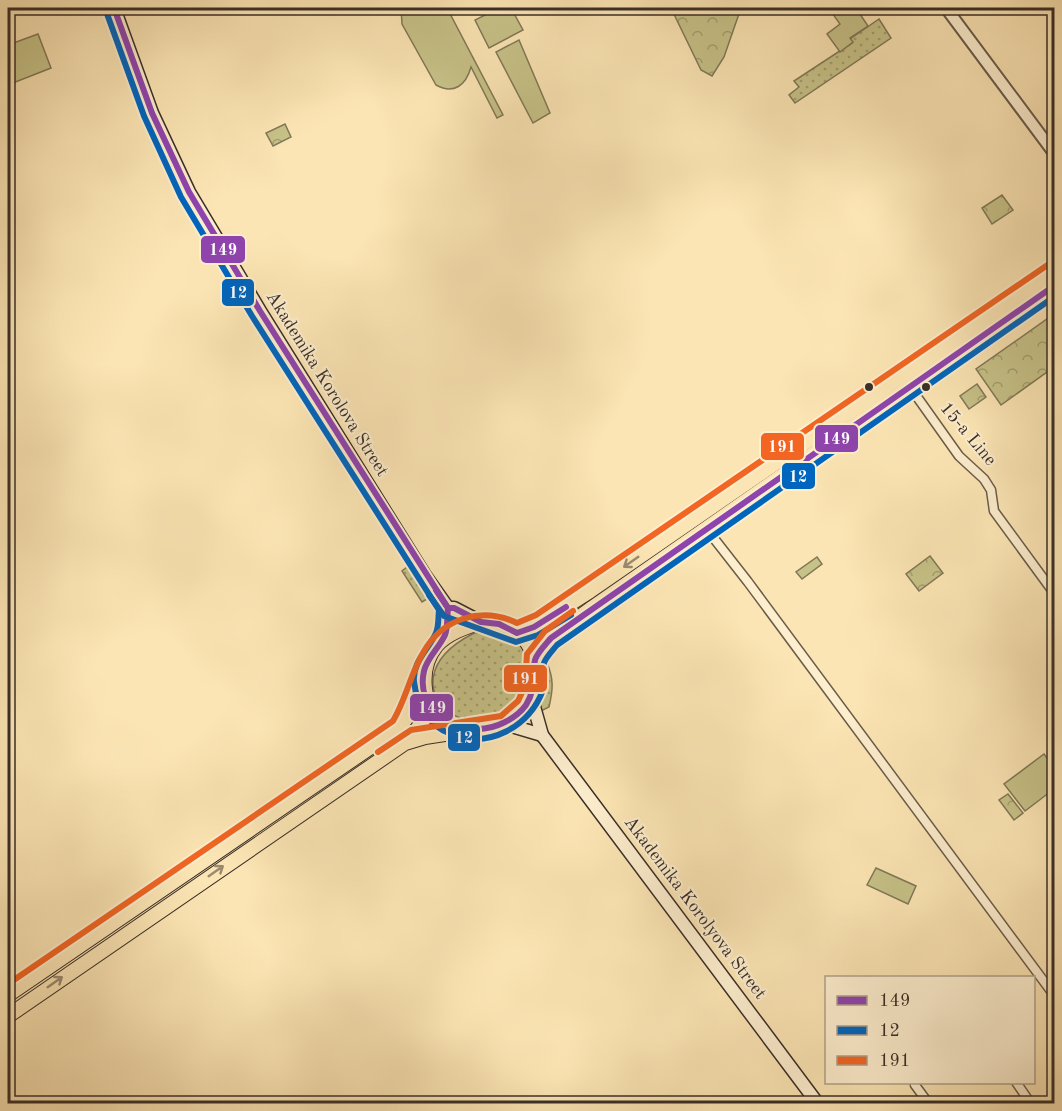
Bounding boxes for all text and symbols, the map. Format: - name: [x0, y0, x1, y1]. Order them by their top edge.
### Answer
- line badge: 149: [200, 235, 246, 264]
- text: 149: [209, 243, 237, 259]
- line badge: 12: [221, 278, 255, 307]
- text: 12: [229, 286, 247, 302]
- street label: Akademika Korolova Street: [263, 288, 391, 480]
- unlabelled marker: [863, 381, 875, 393]
- unlabelled marker: [920, 381, 932, 393]
- street label: 15-a Line: [937, 399, 999, 469]
- line badge: 149: [814, 424, 859, 453]
- line badge: 191: [760, 432, 805, 461]
- text: 149: [822, 432, 850, 448]
- text: 191: [768, 440, 796, 456]
- line badge: 12: [781, 462, 816, 490]
- text: 12: [789, 470, 807, 486]
- one-way arrow: [623, 556, 639, 568]
- line badge: 191: [503, 664, 548, 693]
- text: 191: [511, 672, 539, 688]
- line badge: 149: [409, 693, 454, 722]
- text: 149: [418, 701, 446, 717]
- line badge: 12: [447, 723, 481, 752]
- text: 12: [455, 731, 473, 747]
- street label: Akademika Korolyova Street: [621, 813, 769, 1003]
- one-way arrow: [207, 865, 223, 877]
- one-way arrow: [47, 976, 63, 988]
- legend: [825, 976, 1035, 1084]
- text: 149: [879, 992, 910, 1010]
- text: 12: [879, 1022, 900, 1040]
- text: 191: [879, 1052, 910, 1070]

